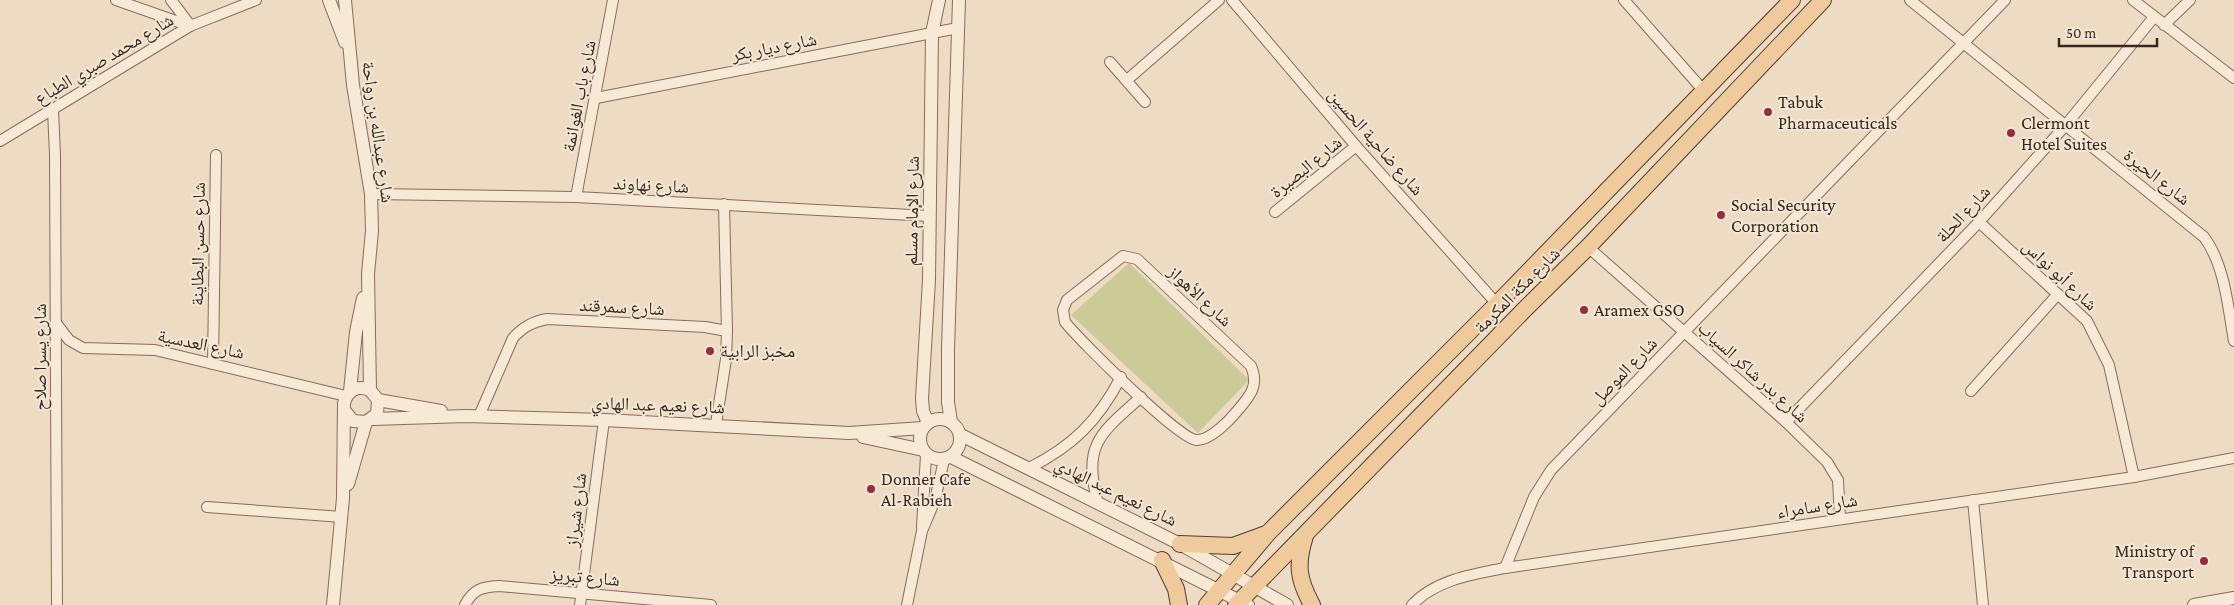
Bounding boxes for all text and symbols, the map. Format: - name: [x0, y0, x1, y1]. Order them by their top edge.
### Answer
- street label: شارع محمد صبري الطباع: [31, 10, 179, 112]
- scale bar: [2059, 15, 2156, 47]
- text: 50 m: [2066, 25, 2096, 41]
- street label: شارع ديار بكر: [729, 29, 819, 66]
- street label: شارع باب الغوانمة: [558, 39, 601, 154]
- street label: شارع عبدالله بن رواحة: [357, 60, 398, 204]
- street label: شارع ضاحية الحسين: [1323, 85, 1428, 200]
- place label: Tabuk Pharmaceuticals: [1778, 92, 1897, 133]
- marker: Tabuk Pharmaceuticals: [1762, 106, 1774, 118]
- place label: Clermont Hotel Suites: [2021, 113, 2107, 154]
- marker: Clermont Hotel Suites: [2005, 127, 2017, 139]
- street label: شارع البصيرة: [1266, 132, 1346, 203]
- street label: شارع الحيرة: [2119, 145, 2194, 210]
- street label: شارع الإمام مسلم: [901, 156, 925, 266]
- street label: شارع نهاوند: [613, 173, 689, 198]
- street label: شارع الحلة: [1932, 181, 1995, 247]
- street label: شارع حسن البطاينة: [187, 182, 210, 306]
- place label: Social Security Corporation: [1731, 195, 1836, 236]
- marker: Social Security Corporation: [1715, 209, 1727, 221]
- street label: شارع أبو نواس: [2018, 235, 2102, 315]
- street label: شارع مكة المكرمة: [1470, 243, 1565, 338]
- street label: شارع الأهواز: [1163, 261, 1236, 331]
- street label: شارع سمرقند: [579, 295, 665, 320]
- place label: Aramex GSO: [1594, 300, 1684, 320]
- street label: شارع يسرا صلاح: [30, 303, 52, 411]
- marker: Aramex GSO: [1578, 304, 1590, 316]
- street label: شارع بدر شاكر السياب: [1693, 317, 1812, 427]
- street label: شارع العدسية: [156, 325, 246, 364]
- street label: شارع الموصل: [1587, 333, 1662, 410]
- place label: مخبز الرابية: [720, 341, 795, 362]
- marker: مخبز الرابية: [704, 345, 716, 357]
- street label: شارع نعيم عبد الهادي: [591, 393, 725, 422]
- street label: شارع نعيم عبد الهادي: [1050, 454, 1180, 534]
- place label: Donner Cafe Al-Rabieh: [881, 469, 971, 510]
- street label: شارع شيراز: [561, 472, 591, 549]
- marker: Donner Cafe Al-Rabieh: [865, 483, 877, 495]
- street label: شارع سامراء: [1775, 490, 1859, 523]
- place label: Ministry of Transport: [2115, 541, 2196, 582]
- marker: Ministry of Transport: [2198, 555, 2210, 567]
- street label: شارع تبريز: [548, 564, 621, 591]

